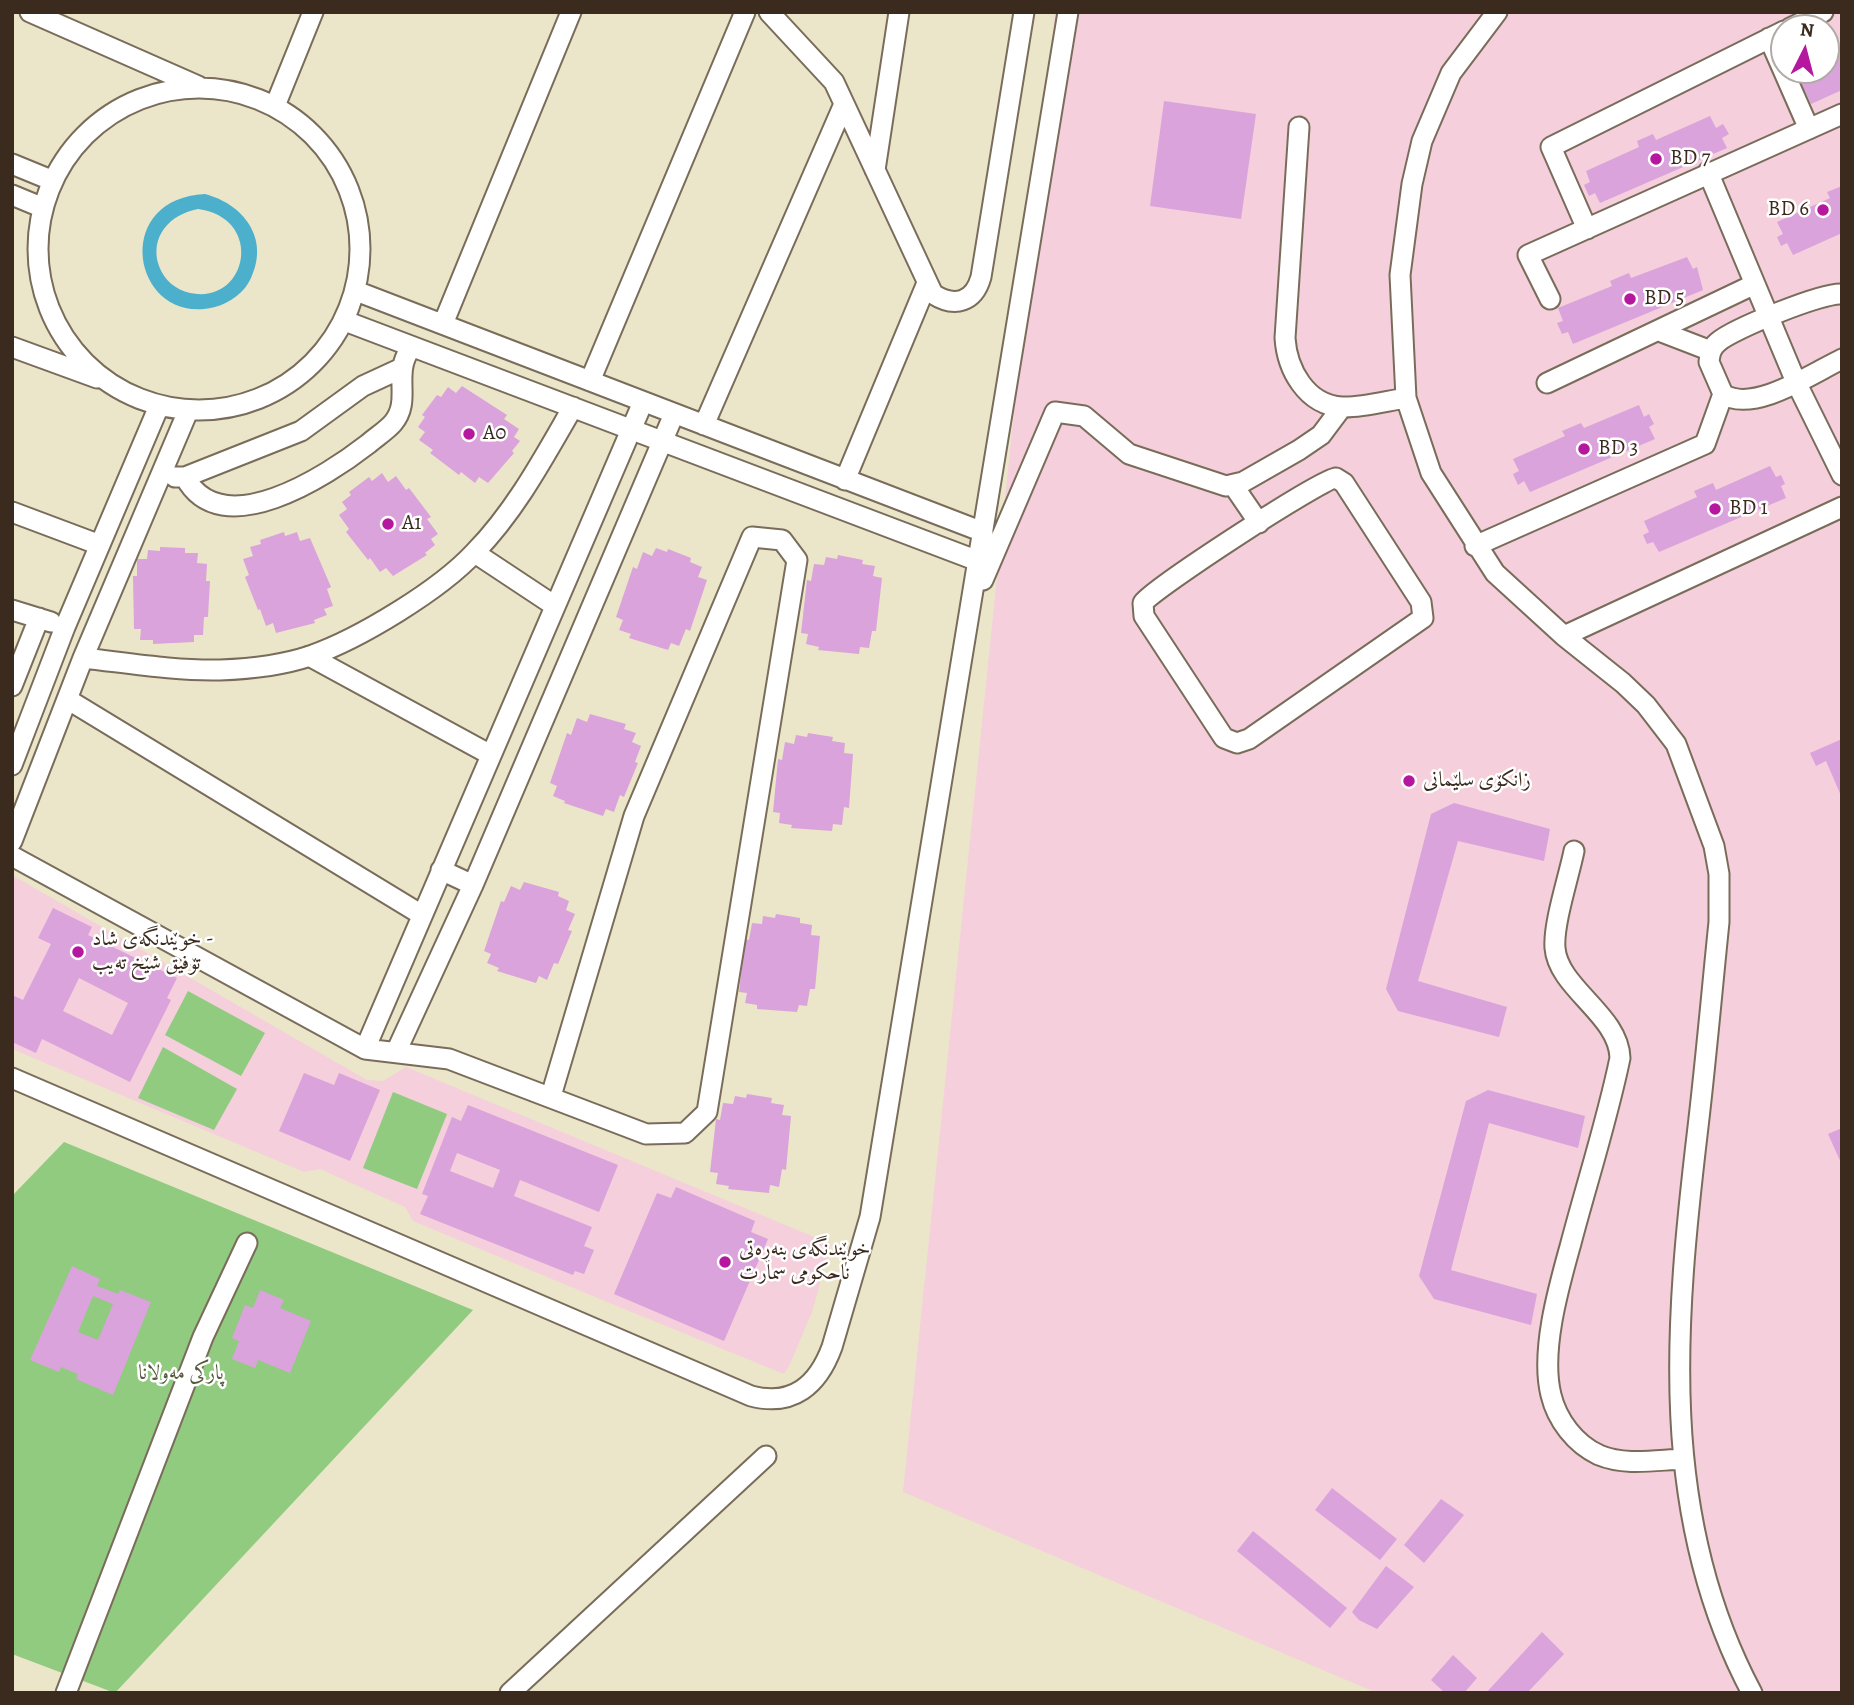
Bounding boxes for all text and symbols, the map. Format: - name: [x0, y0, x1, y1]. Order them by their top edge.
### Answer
- north arrow: [1770, 14, 1840, 84]
- text: N: [1799, 16, 1815, 44]
- place label: BD 7: [1670, 146, 1710, 172]
- marker: BD 7: [1648, 151, 1664, 167]
- place label: BD 6: [1768, 197, 1809, 223]
- marker: BD 6: [1815, 202, 1831, 218]
- place label: BD 5: [1644, 286, 1684, 312]
- marker: BD 5: [1622, 291, 1638, 307]
- place label: A0: [483, 421, 506, 447]
- marker: A0: [461, 426, 477, 442]
- place label: BD 3: [1598, 436, 1638, 462]
- marker: BD 3: [1576, 441, 1592, 457]
- place label: BD 1: [1729, 496, 1768, 522]
- marker: BD 1: [1707, 501, 1723, 517]
- place label: A1: [402, 511, 421, 537]
- marker: A1: [380, 516, 396, 532]
- place label: زانکۆی سلێمانی: [1423, 768, 1531, 794]
- marker: زانکۆی سلێمانی: [1401, 773, 1417, 789]
- place label: خوێندنگەی شاد - تۆفیق شێخ تەیب: [92, 927, 214, 977]
- marker: خوێندنگەی شاد - تۆفیق شێخ تەیب: [70, 944, 86, 960]
- place label: خوێندنگەی بنەڕەتی ناحکومی سمارت: [739, 1237, 871, 1287]
- marker: خوێندنگەی بنەڕەتی ناحکومی سمارت: [717, 1254, 733, 1270]
- park label: پارکی مەولانا: [138, 1361, 224, 1387]

